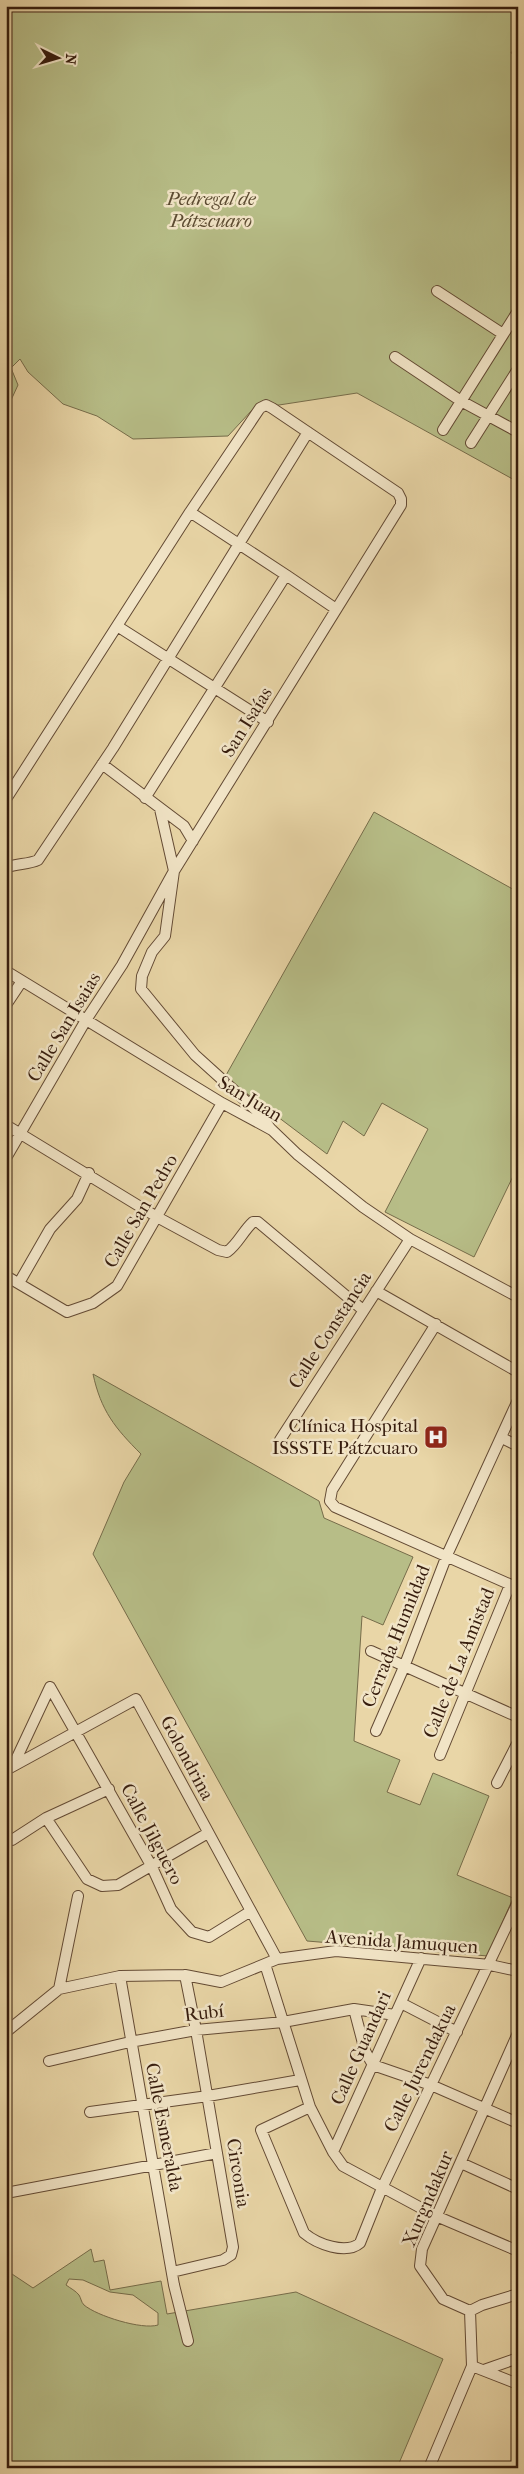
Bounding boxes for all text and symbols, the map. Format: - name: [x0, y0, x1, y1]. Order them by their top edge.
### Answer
- north arrow: [32, 32, 82, 82]
- text: N: [61, 53, 79, 65]
- park label: Pedregal de Pátzcuaro: [165, 188, 257, 232]
- street label: San Isaías: [217, 683, 277, 761]
- street label: Calle San Isaias: [23, 968, 105, 1086]
- street label: San Juan: [214, 1071, 286, 1127]
- street label: Calle San Pedro: [100, 1150, 183, 1272]
- street label: Calle Constancia: [284, 1267, 376, 1393]
- place label: Clínica Hospital ISSSTE Pátzcuaro: [272, 1415, 418, 1459]
- hospital icon: Clínica Hospital ISSSTE Pátzcuaro: [423, 1424, 449, 1450]
- street label: Cerrada Humildad: [357, 1561, 435, 1711]
- street label: Calle de La Amistad: [419, 1584, 499, 1741]
- street label: Golondrina: [156, 1712, 218, 1804]
- street label: Calle Jilguero: [116, 1780, 188, 1889]
- street label: Avenida Jamuquen: [324, 1926, 479, 1958]
- street label: Calle Guandari: [326, 1987, 396, 2108]
- street label: Rubí: [183, 2000, 225, 2026]
- street label: Calle Jurendakua: [379, 2000, 461, 2136]
- street label: Calle Esmeralda: [141, 2061, 187, 2193]
- street label: Circonia: [222, 2137, 254, 2209]
- street label: Xurgndakur: [398, 2147, 458, 2250]

